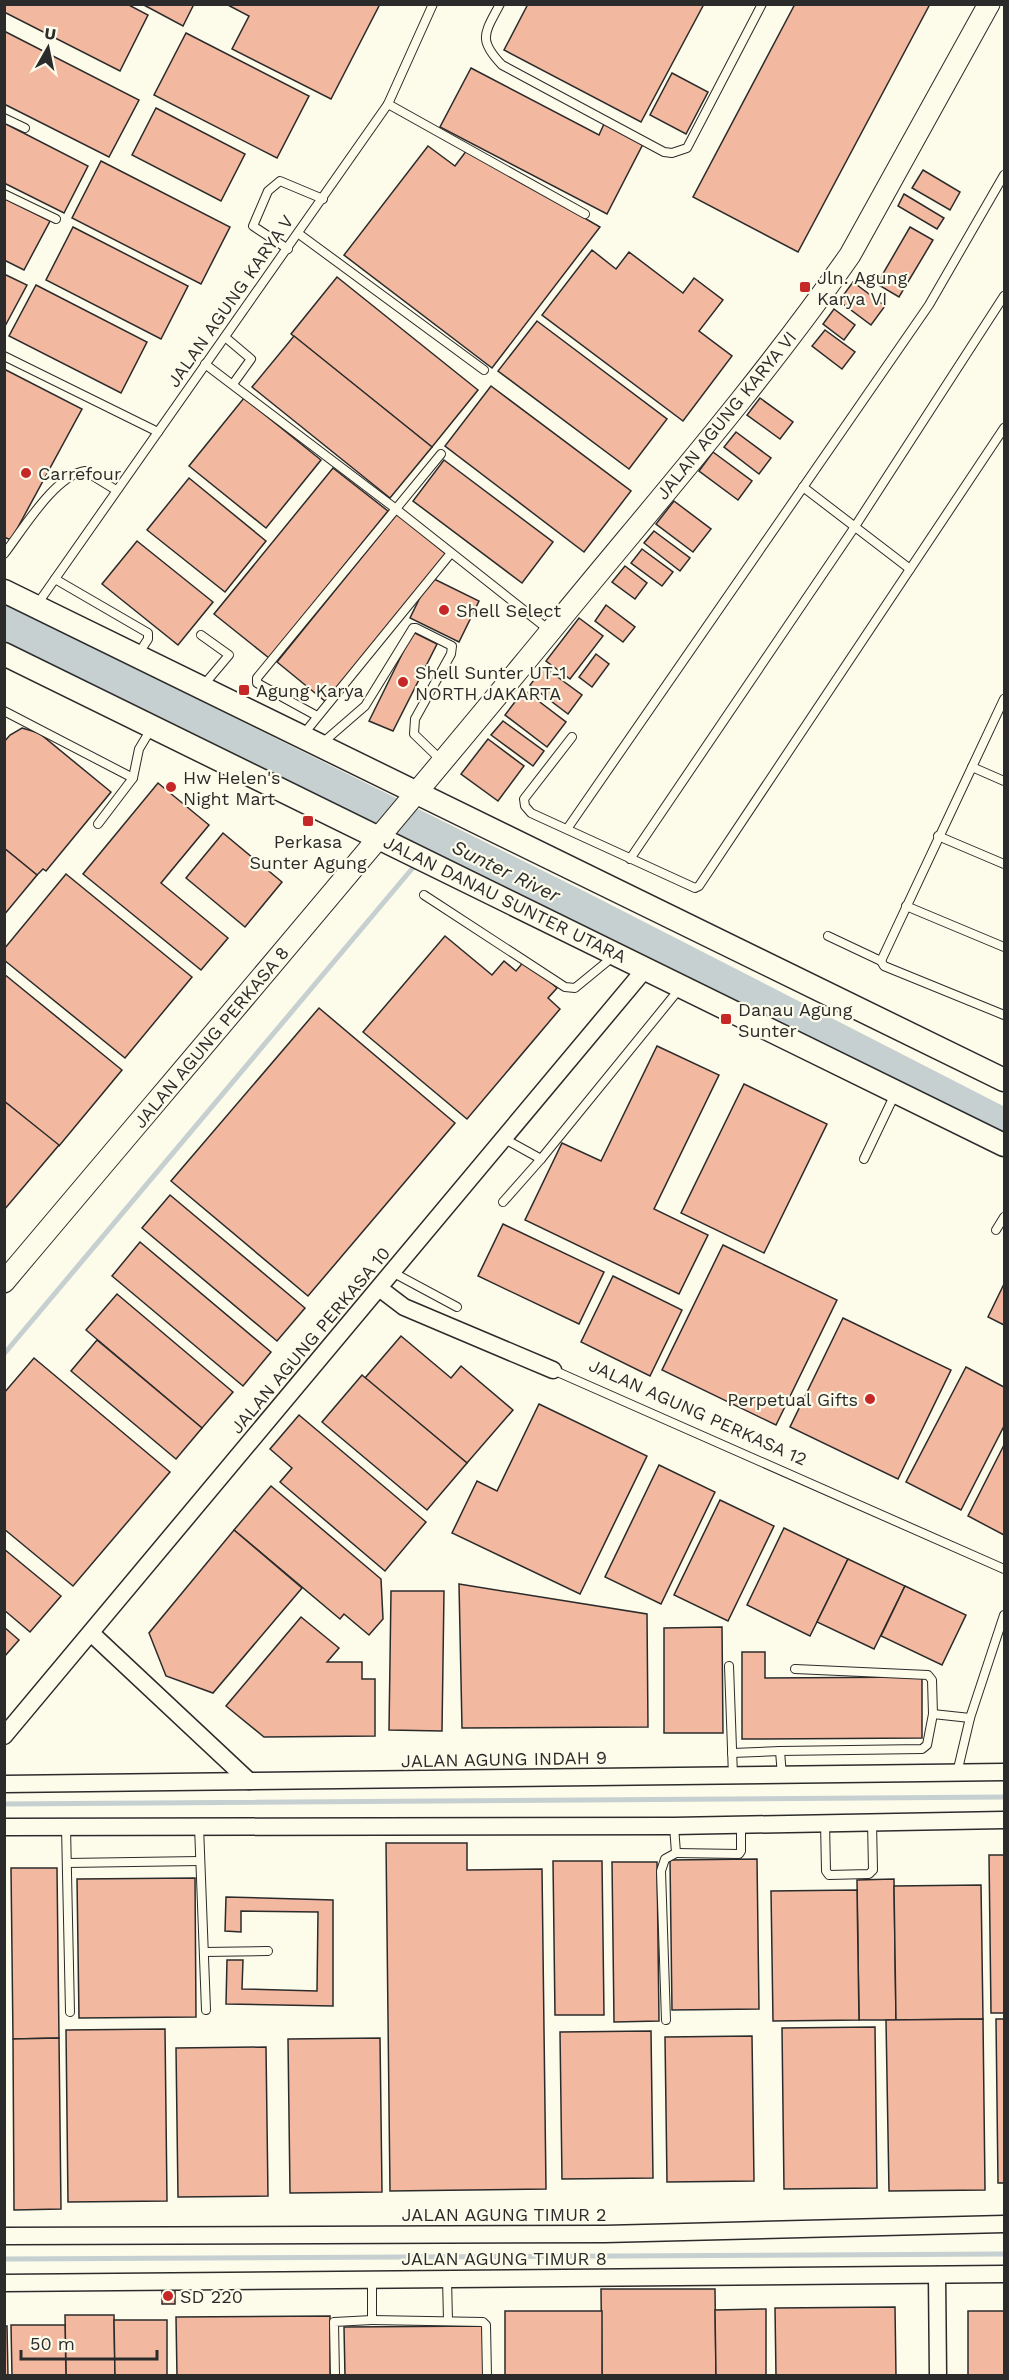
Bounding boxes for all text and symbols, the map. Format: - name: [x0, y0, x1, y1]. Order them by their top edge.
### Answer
- north arrow: [18, 18, 78, 78]
- text: U: [43, 23, 57, 44]
- street label: JALAN AGUNG KARYA V: [163, 211, 298, 391]
- place label: Jln. Agung Karya VI: [817, 267, 908, 309]
- marker: Jln. Agung Karya VI: [798, 280, 812, 294]
- street label: JALAN AGUNG KARYA VI: [652, 327, 800, 503]
- place label: Carrefour: [38, 463, 121, 484]
- marker: Carrefour: [19, 466, 33, 480]
- place label: Shell Select: [456, 600, 561, 621]
- marker: Shell Select: [437, 603, 451, 617]
- place label: Shell Sunter UT-1 NORTH JAKARTA: [415, 662, 567, 704]
- marker: Shell Sunter UT-1 NORTH JAKARTA: [396, 675, 410, 689]
- place label: Agung Karya: [256, 680, 364, 701]
- marker: Agung Karya: [237, 683, 251, 697]
- place label: Hw Helen's Night Mart: [183, 767, 281, 809]
- marker: Hw Helen's Night Mart: [164, 780, 178, 794]
- marker: Perkasa Sunter Agung: [301, 814, 315, 828]
- place label: Perkasa Sunter Agung: [249, 831, 367, 873]
- street label: JALAN DANAU SUNTER UTARA: [380, 831, 630, 967]
- water label: Sunter River: [448, 835, 565, 908]
- street label: JALAN AGUNG PERKASA 8: [129, 942, 293, 1132]
- place label: Danau Agung Sunter: [738, 999, 853, 1041]
- marker: Danau Agung Sunter: [719, 1012, 733, 1026]
- street label: JALAN AGUNG PERKASA 10: [226, 1242, 394, 1438]
- street label: JALAN AGUNG PERKASA 12: [586, 1354, 810, 1470]
- place label: Perpetual Gifts: [727, 1389, 858, 1410]
- marker: Perpetual Gifts: [863, 1392, 877, 1406]
- street label: JALAN AGUNG INDAH 9: [401, 1747, 607, 1771]
- street label: JALAN AGUNG TIMUR 2: [401, 2204, 607, 2225]
- street label: JALAN AGUNG TIMUR 8: [401, 2248, 607, 2269]
- place label: SD 220: [180, 2286, 243, 2307]
- marker: SD 220: [161, 2289, 175, 2303]
- scale bar: [21, 2323, 158, 2361]
- text: 50 m: [30, 2333, 75, 2354]

